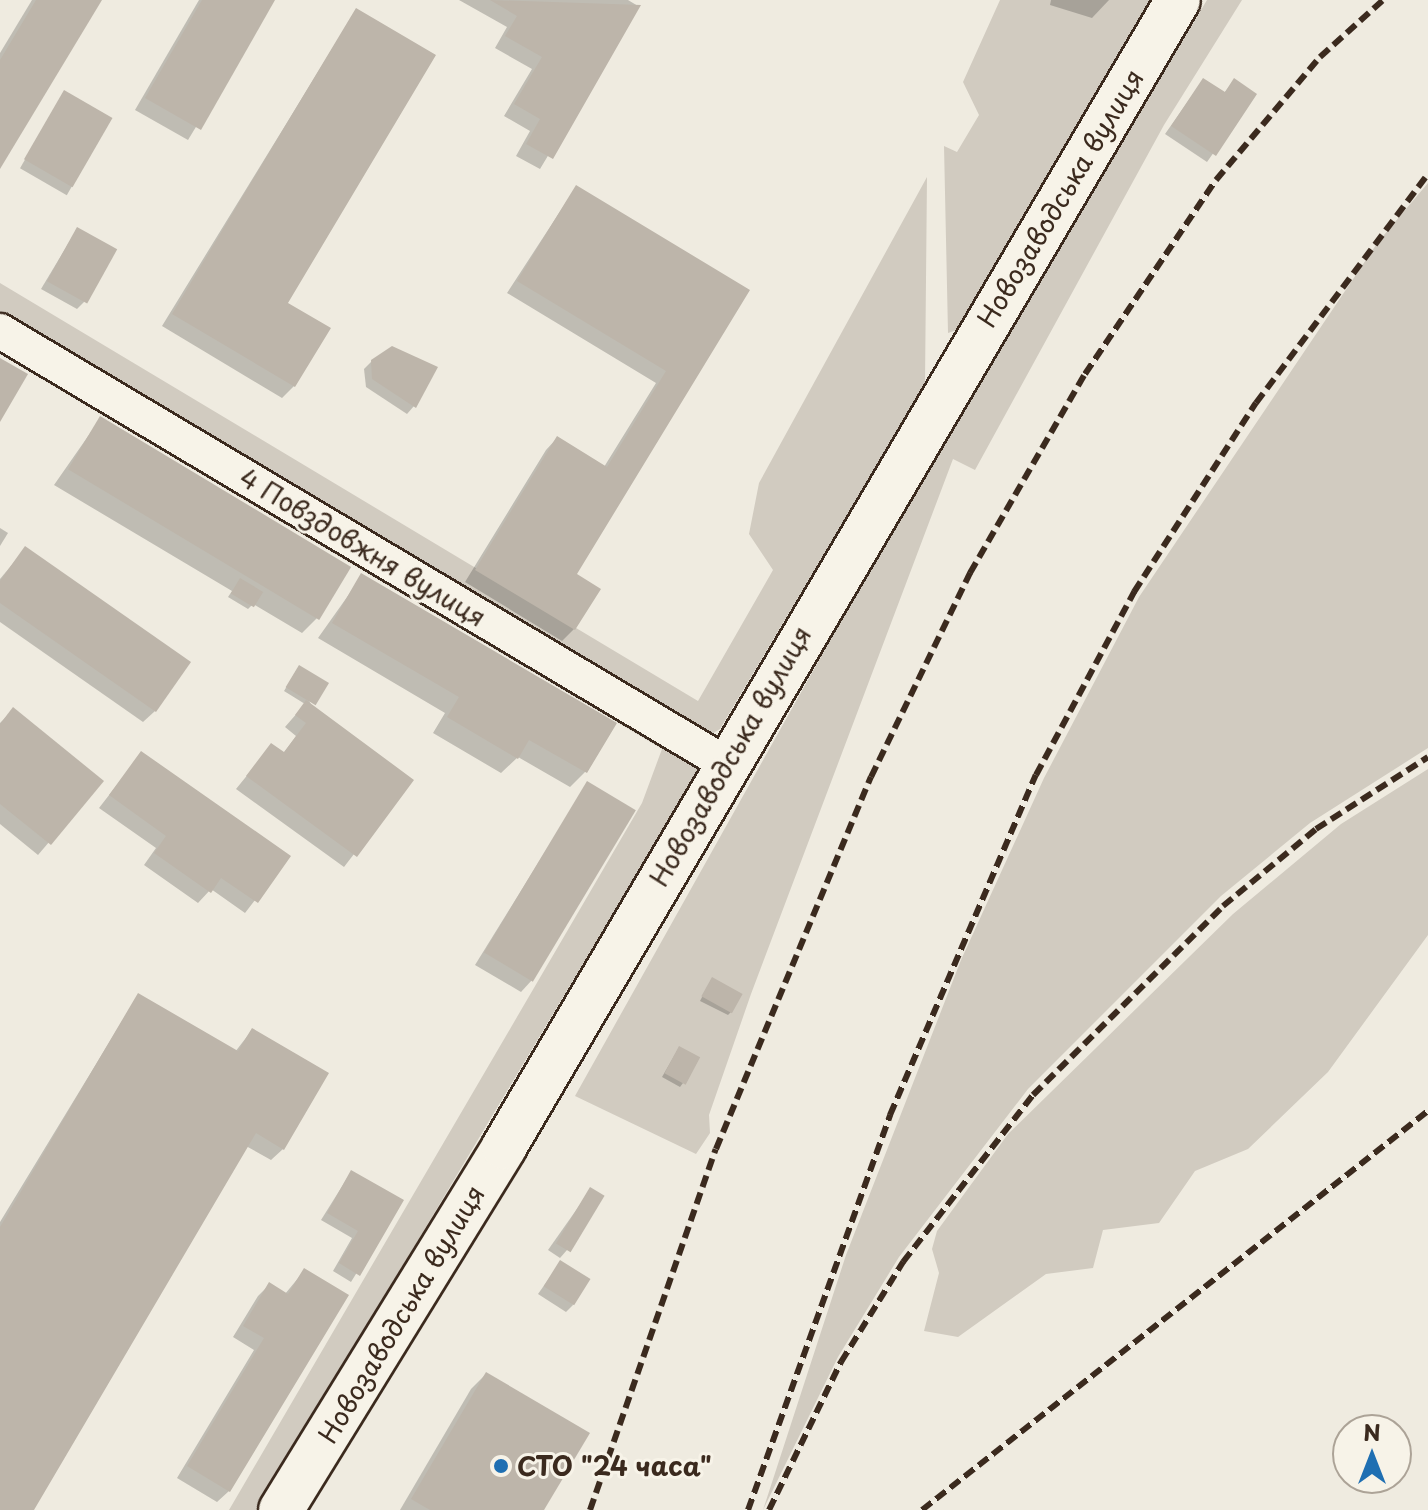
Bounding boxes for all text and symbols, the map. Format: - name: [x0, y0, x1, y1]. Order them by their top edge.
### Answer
- street label: Новозаводська вулиця: [970, 63, 1150, 333]
- street label: 4 Повздовжня вулиця: [234, 461, 492, 633]
- street label: Новозаводська вулиця: [642, 620, 818, 892]
- street label: Новозаводська вулиця: [311, 1179, 491, 1449]
- north arrow: [1332, 1414, 1412, 1494]
- text: N: [1363, 1415, 1381, 1448]
- place label: СТО "24 часа": [517, 1450, 713, 1482]
- marker: СТО "24 часа": [492, 1457, 510, 1475]

